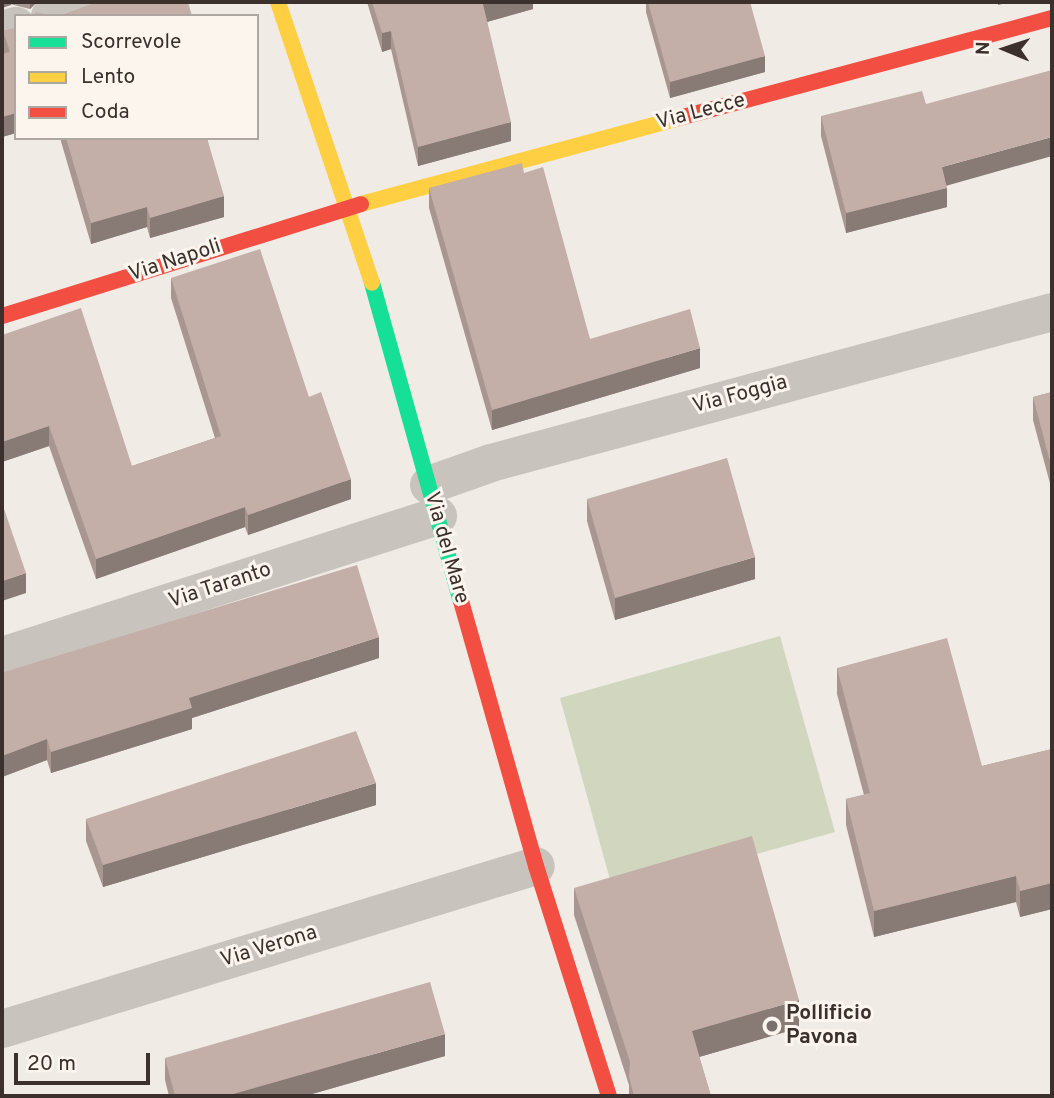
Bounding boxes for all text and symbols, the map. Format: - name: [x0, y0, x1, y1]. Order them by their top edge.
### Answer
- legend: [14, 14, 259, 140]
- north arrow: [970, 14, 1040, 84]
- text: Scorrevole: [81, 29, 181, 56]
- text: N: [972, 41, 996, 56]
- text: Lento: [81, 64, 135, 91]
- street label: Via Lecce: [654, 88, 748, 136]
- text: Coda: [81, 99, 130, 126]
- street label: Via Napoli: [126, 234, 224, 288]
- street label: Via Foggia: [690, 370, 790, 420]
- street label: Via del Mare: [418, 489, 474, 607]
- street label: Via Taranto: [165, 557, 275, 615]
- street label: Via Verona: [217, 920, 321, 974]
- place label: Pollificio Pavona: [786, 1001, 872, 1051]
- marker: Pollificio Pavona: [764, 1018, 780, 1034]
- scale bar: [18, 1038, 154, 1082]
- text: 20 m: [27, 1051, 76, 1078]

